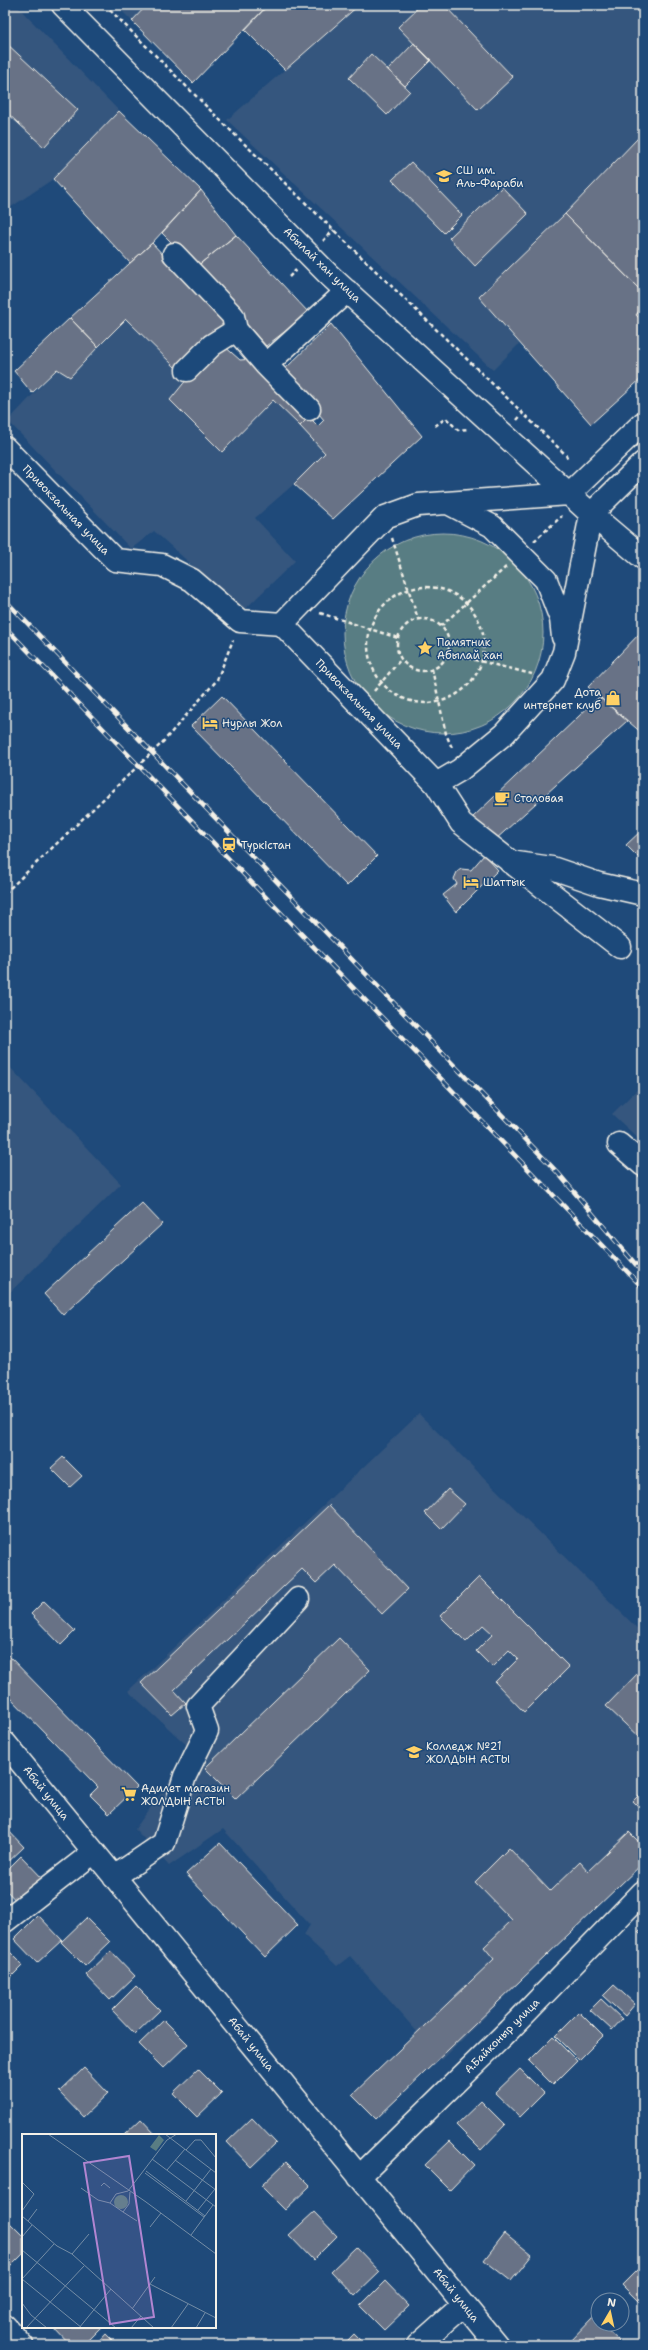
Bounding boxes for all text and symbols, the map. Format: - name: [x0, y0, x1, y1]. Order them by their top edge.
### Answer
- place label: СШ им. Аль-Фараби: [456, 163, 524, 191]
- school or university icon: СШ им. Аль-Фараби: [435, 167, 453, 185]
- street label: Абылай хан улица: [280, 224, 364, 306]
- street label: Привокзальная улица: [19, 462, 113, 558]
- place label: Памятник Абылай хан: [437, 635, 503, 663]
- place icon: Памятник Абылай хан: [416, 639, 434, 657]
- street label: Привокзальная улица: [312, 656, 406, 752]
- place label: Дота интернет клуб: [523, 685, 601, 713]
- shop icon: Дота интернет клуб: [604, 689, 622, 707]
- hotel icon: Нурлы Жол: [201, 714, 219, 732]
- place label: Нурлы Жол: [222, 716, 282, 731]
- cafe icon: Столовая: [493, 789, 511, 807]
- place label: Столовая: [514, 791, 563, 806]
- station icon: Түркістан: [220, 836, 238, 854]
- place label: Түркістан: [241, 838, 291, 853]
- hotel icon: Шаттык: [462, 873, 480, 891]
- place label: Шаттык: [483, 875, 525, 890]
- place label: Колледж №21 ЖОЛДЫН АСТЫ: [426, 1739, 510, 1767]
- school or university icon: Колледж №21 ЖОЛДЫН АСТЫ: [405, 1743, 423, 1761]
- street label: Абай улица: [20, 1763, 73, 1823]
- place label: Адилет магазин ЖОЛДЫН АСТЫ: [141, 1781, 230, 1809]
- supermarket icon: Адилет магазин ЖОЛДЫН АСТЫ: [120, 1785, 138, 1803]
- street label: А.Байконыр улица: [461, 1995, 543, 2077]
- street label: Абай улица: [225, 2014, 278, 2074]
- inset map: [22, 2134, 216, 2328]
- street label: Абай улица: [430, 2265, 483, 2325]
- north arrow: [590, 2292, 630, 2332]
- text: N: [606, 2295, 617, 2311]

